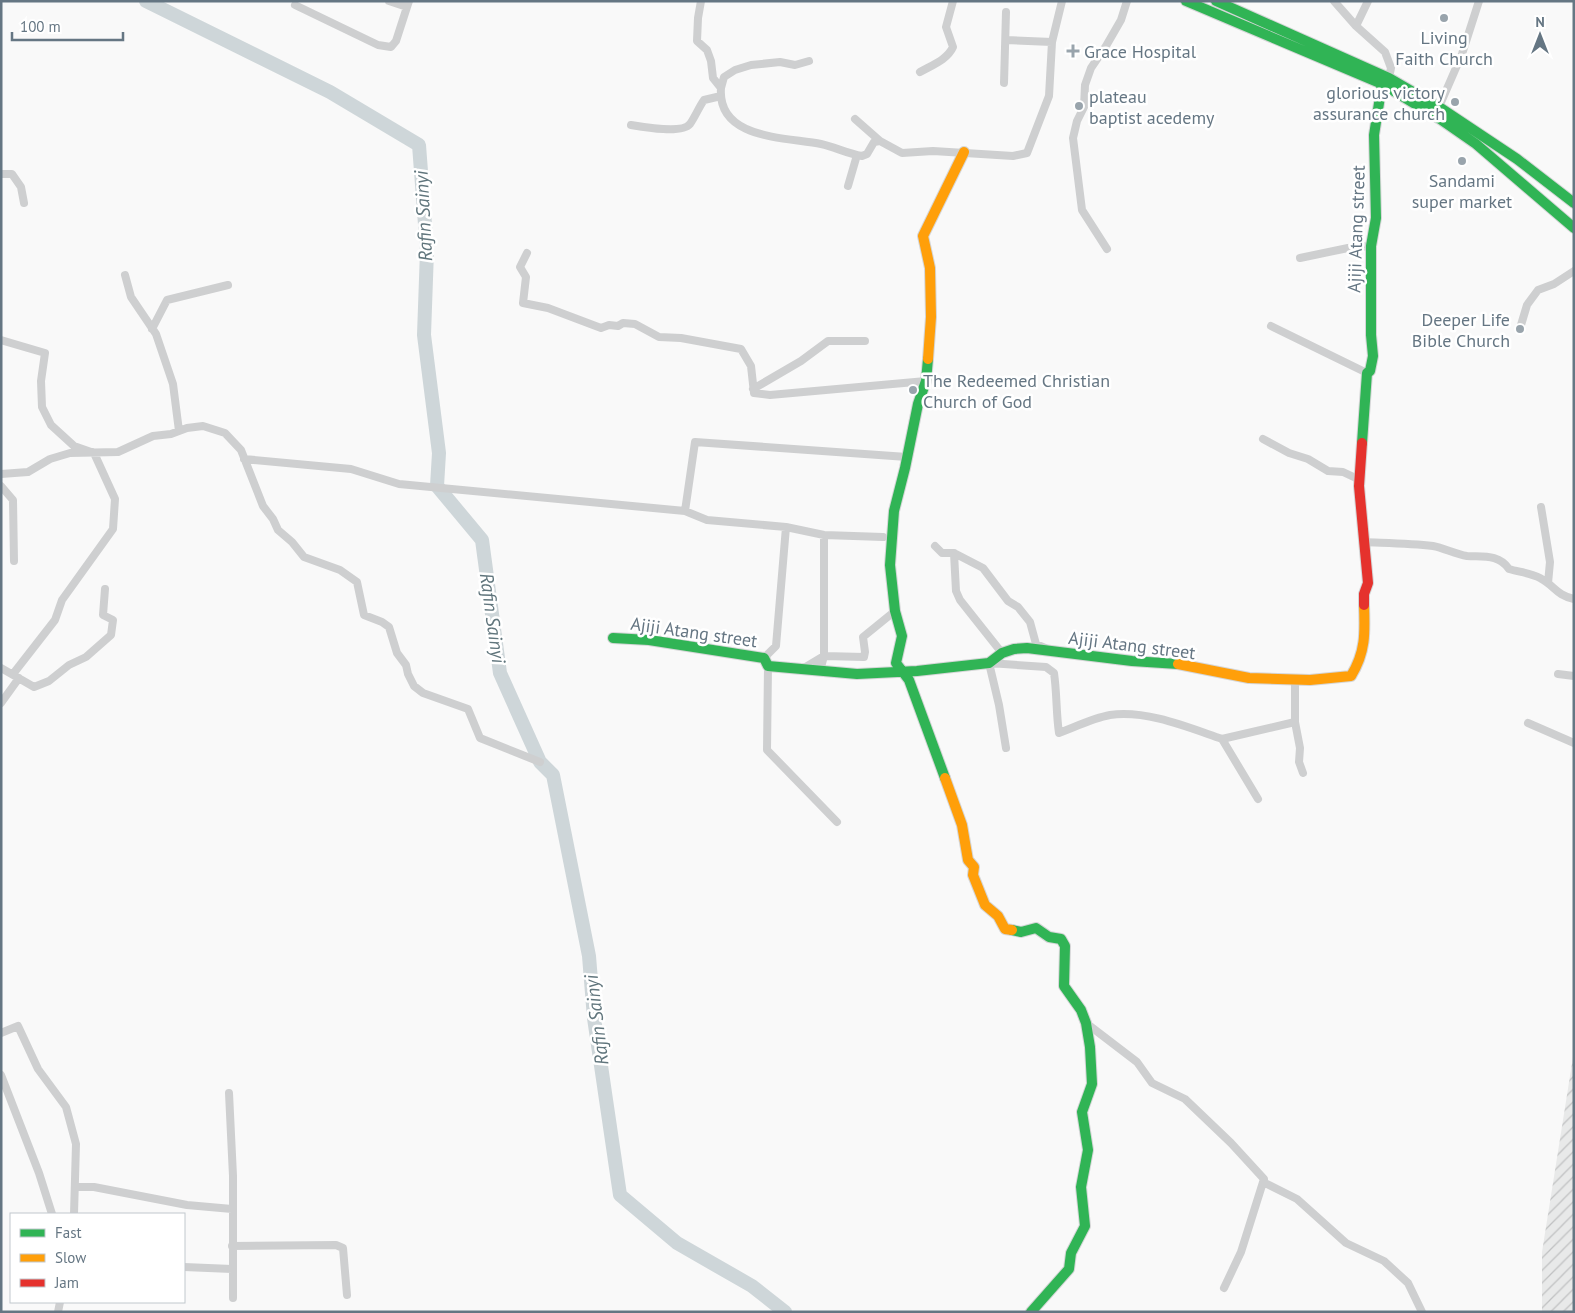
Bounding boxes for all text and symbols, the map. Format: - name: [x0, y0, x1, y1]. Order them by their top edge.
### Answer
- scale bar: [12, 10, 124, 42]
- north arrow: [1515, 10, 1565, 60]
- marker: Living Faith Church: [1438, 12, 1450, 24]
- text: N: [1535, 13, 1545, 31]
- text: 100 m: [20, 17, 61, 36]
- place label: Living Faith Church: [1395, 26, 1493, 70]
- place label: Grace Hospital: [1084, 40, 1197, 63]
- marker: Grace Hospital: [1066, 44, 1080, 58]
- place label: glorious victory assurance church: [1313, 81, 1446, 125]
- place label: plateau baptist acedemy: [1089, 85, 1215, 129]
- marker: glorious victory assurance church: [1449, 96, 1461, 108]
- marker: plateau baptist acedemy: [1073, 100, 1085, 112]
- marker: Sandami super market: [1456, 155, 1468, 167]
- street label: Ajiji Atang street: [1342, 165, 1370, 293]
- water label: Rafin Sainyi: [409, 169, 437, 262]
- place label: Sandami super market: [1412, 169, 1512, 213]
- place label: Deeper Life Bible Church: [1412, 308, 1510, 352]
- marker: Deeper Life Bible Church: [1514, 323, 1526, 335]
- place label: The Redeemed Christian Church of God: [923, 369, 1110, 413]
- marker: The Redeemed Christian Church of God: [907, 384, 919, 396]
- water label: Rafin Sainyi: [475, 571, 511, 666]
- street label: Ajiji Atang street: [629, 612, 759, 652]
- street label: Ajiji Atang street: [1067, 626, 1197, 664]
- water label: Rafin Sainyi: [578, 972, 613, 1067]
- legend: [10, 1213, 185, 1303]
- text: Fast: [55, 1223, 82, 1242]
- text: Slow: [55, 1248, 86, 1267]
- text: Jam: [54, 1273, 79, 1292]

